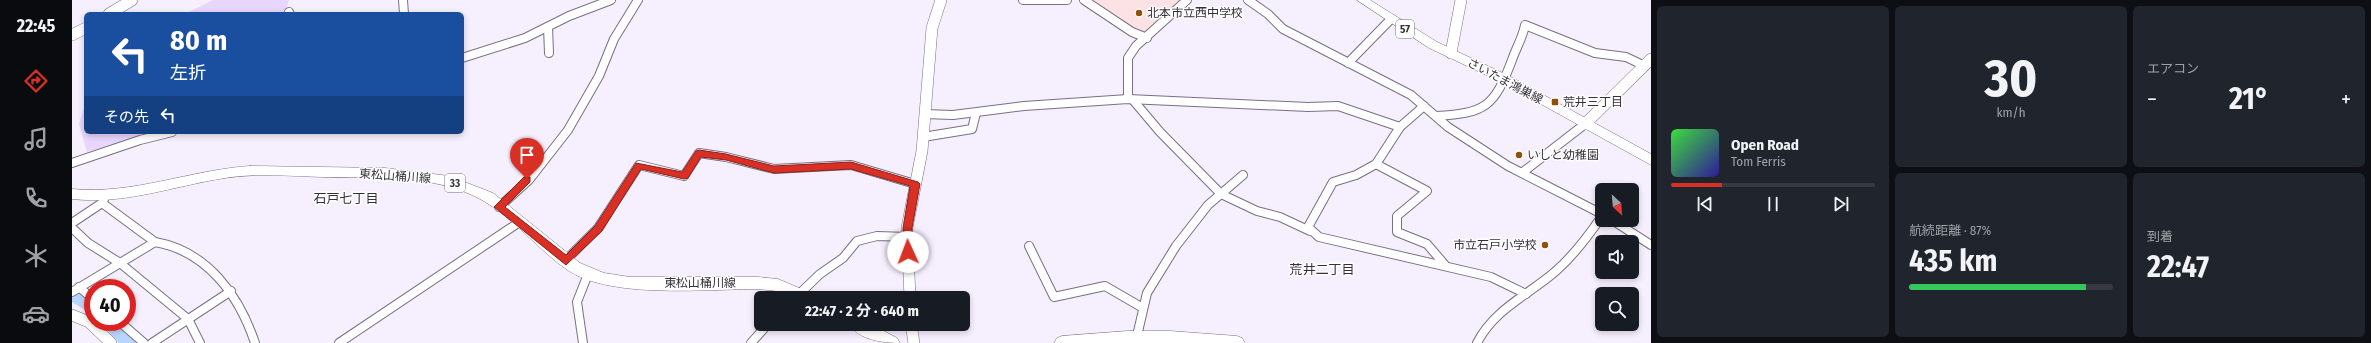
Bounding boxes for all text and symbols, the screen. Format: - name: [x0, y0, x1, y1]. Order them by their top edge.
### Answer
- place label: 北本市立西中学校: [1147, 6, 1243, 20]
- marker: 北本市立西中学校: [1134, 8, 1144, 18]
- text: 22:45: [17, 15, 55, 37]
- road number: 57: [1396, 20, 1414, 38]
- text: 80 m: [170, 24, 227, 57]
- icon: left: [104, 28, 156, 80]
- text: 30: [1985, 47, 2038, 110]
- street label: さいたま鴻巣線: [1465, 55, 1545, 107]
- text: エアコン: [2147, 61, 2199, 76]
- text: 左折: [170, 62, 206, 84]
- icon: directions: [22, 67, 50, 95]
- text: 21°: [2229, 81, 2269, 117]
- text: −: [2147, 86, 2157, 113]
- text: +: [2341, 86, 2351, 113]
- place label: 荒井三丁目: [1563, 95, 1623, 109]
- marker: 荒井三丁目: [1550, 97, 1560, 107]
- icon: left: [157, 104, 179, 126]
- text: km/h: [1997, 105, 2026, 120]
- text: その先: [104, 108, 149, 126]
- icon: music: [22, 125, 50, 153]
- text: Open Road: [1731, 136, 1799, 154]
- pin: [510, 138, 544, 179]
- icon: arrive: [516, 144, 538, 166]
- place label: いしと幼稚園: [1527, 148, 1599, 162]
- marker: いしと幼稚園: [1514, 150, 1524, 160]
- text: Tom Ferris: [1731, 154, 1786, 169]
- street label: 東松山桶川線: [359, 167, 431, 185]
- road number: 33: [445, 174, 465, 192]
- north arrow: [1595, 183, 1639, 227]
- map controls: [1595, 183, 1639, 331]
- icon: phone: [22, 184, 50, 212]
- district label: 石戸七丁目: [313, 191, 379, 206]
- icon: previous: [1694, 193, 1716, 215]
- icon: pause: [1762, 193, 1784, 215]
- icon: next: [1830, 193, 1852, 215]
- text: 航続距離 · 87%: [1909, 223, 1991, 238]
- text: 到着: [2147, 229, 2173, 244]
- position arrow: [887, 231, 929, 273]
- button: sound: [1595, 235, 1639, 279]
- place label: 市立石戸小学校: [1453, 238, 1537, 252]
- marker: 市立石戸小学校: [1540, 240, 1550, 250]
- icon: climate: [22, 242, 50, 270]
- text: 435 km: [1909, 243, 1997, 279]
- text: 22:47: [2147, 249, 2209, 285]
- district label: 荒井二丁目: [1289, 262, 1355, 277]
- street label: 東松山桶川線: [664, 276, 736, 290]
- speed limit sign: 40: [84, 279, 136, 331]
- button: search: [1595, 287, 1639, 331]
- icon: car: [22, 300, 50, 328]
- text: 22:47 · 2 分 · 640 m: [805, 302, 919, 320]

